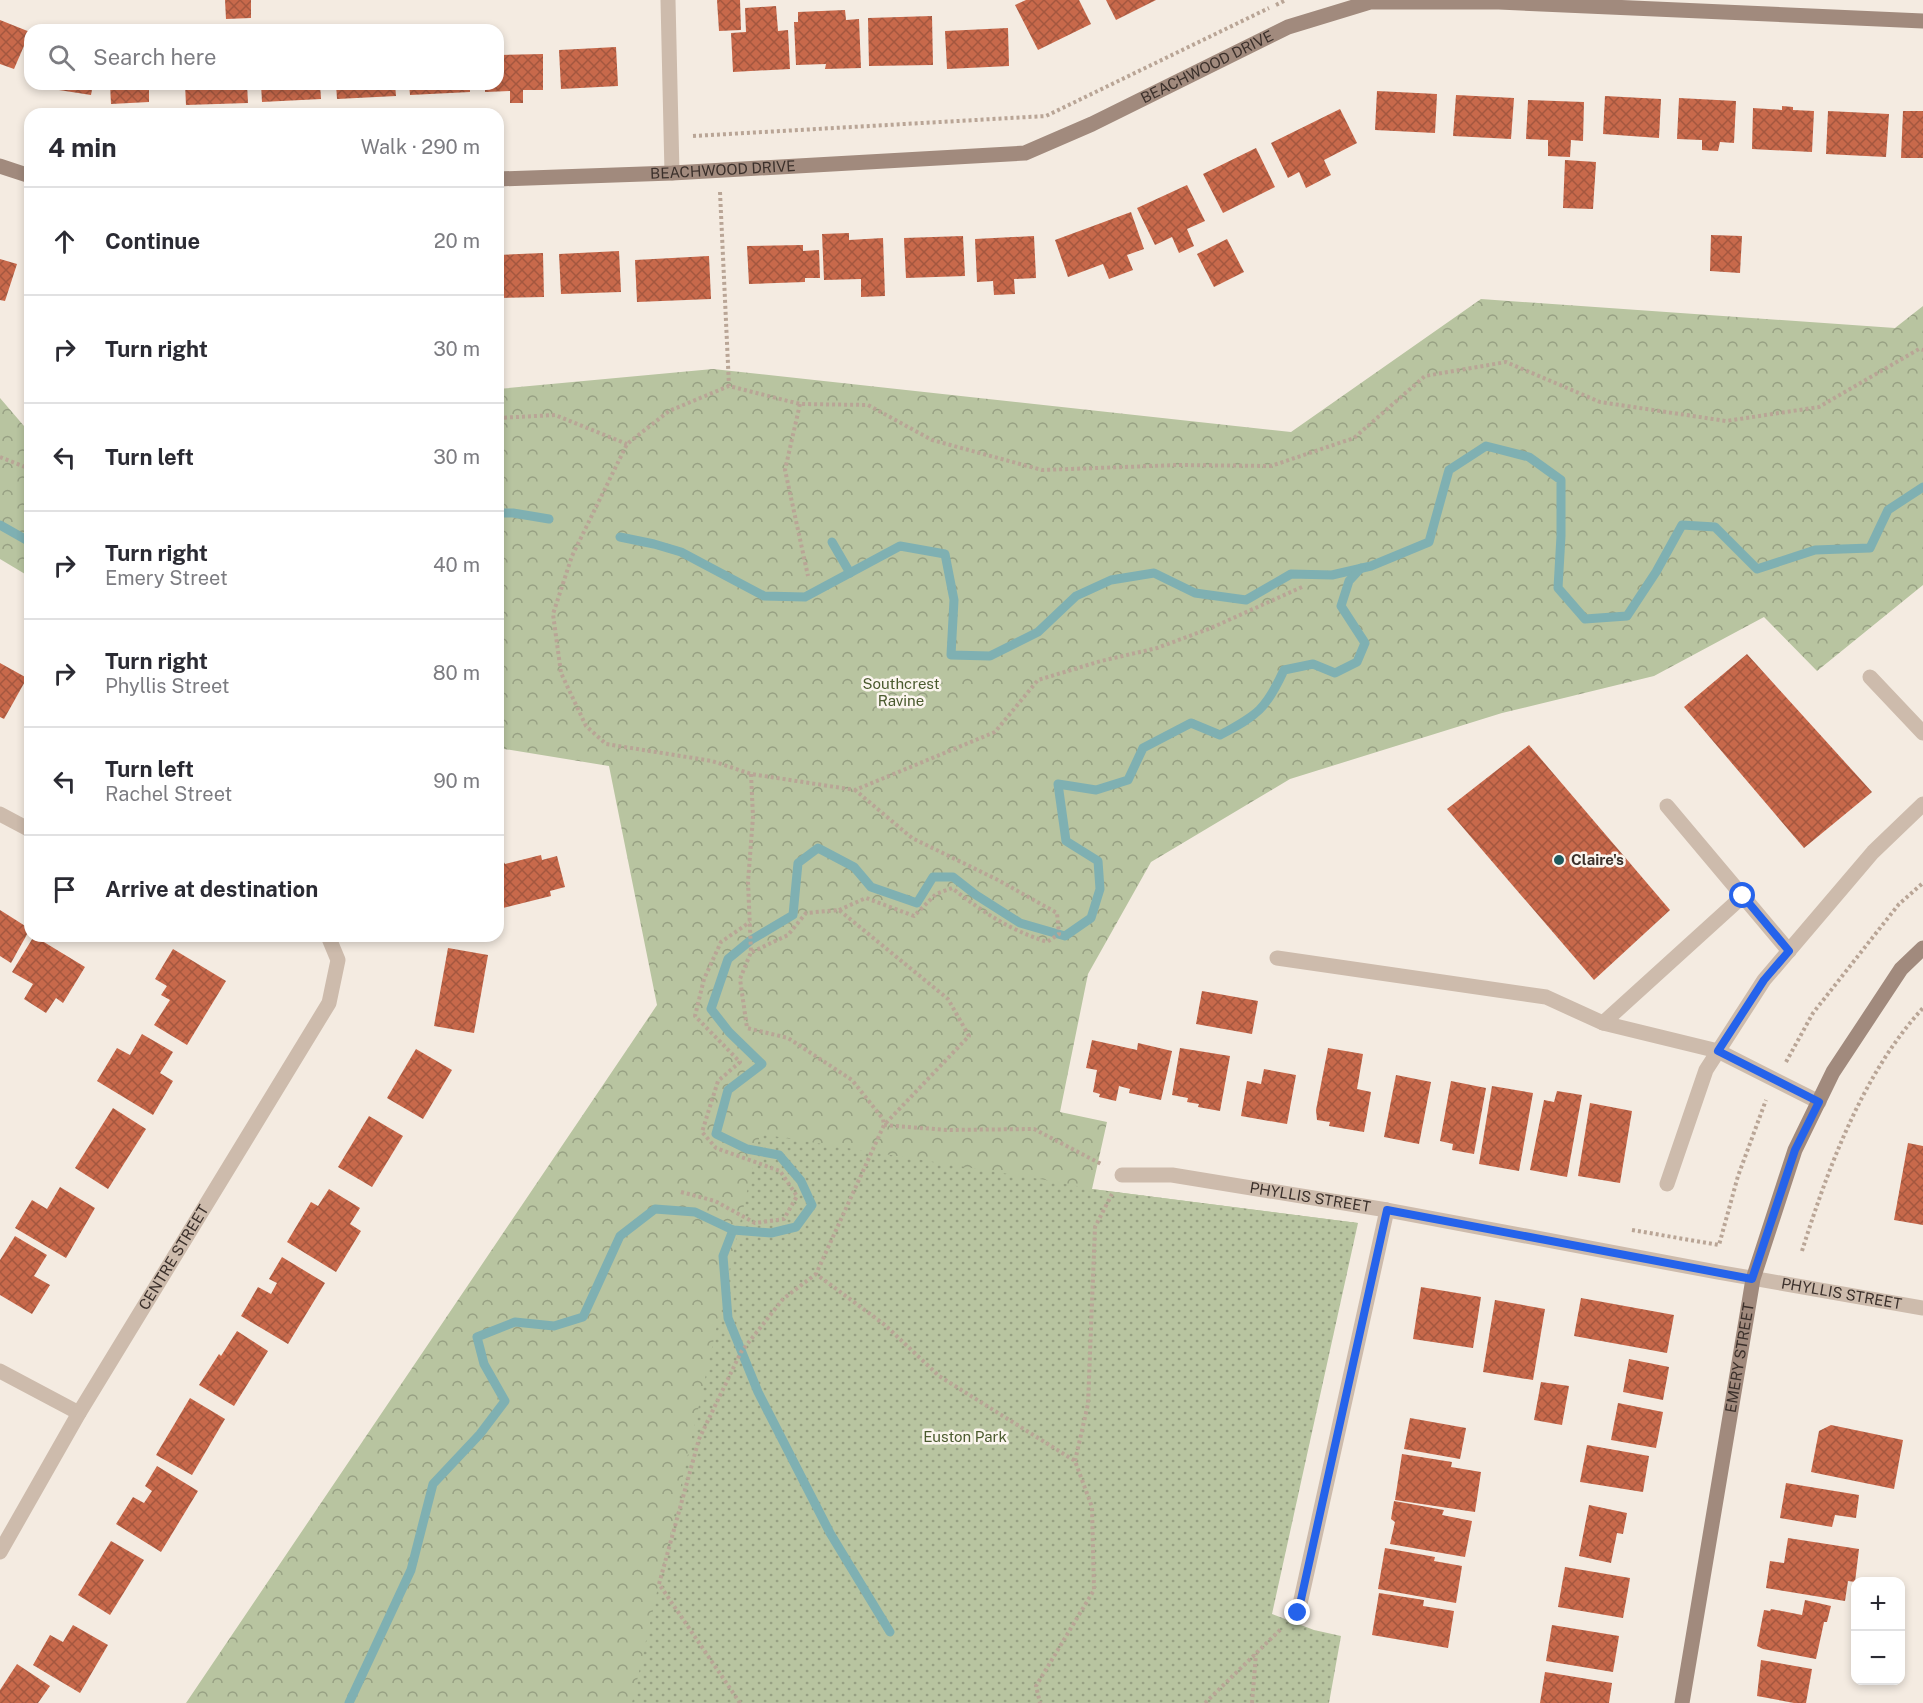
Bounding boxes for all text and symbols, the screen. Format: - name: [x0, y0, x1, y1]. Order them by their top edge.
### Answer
- search box: [24, 24, 504, 90]
- street label: BEACHWOOD DRIVE: [1138, 27, 1276, 107]
- icon: search: [45, 41, 78, 74]
- text: Search here: [93, 44, 217, 70]
- text: 4 min: [48, 132, 117, 163]
- text: Walk · 290 m: [361, 135, 480, 159]
- street label: BEACHWOOD DRIVE: [650, 157, 796, 182]
- icon: ahead: [48, 225, 81, 258]
- text: Continue: [105, 228, 200, 254]
- text: 20 m: [434, 229, 480, 253]
- icon: right: [48, 333, 81, 366]
- text: Turn right: [105, 336, 208, 362]
- text: 30 m: [433, 337, 480, 361]
- icon: left: [48, 441, 81, 474]
- text: Turn left: [105, 444, 194, 470]
- text: 30 m: [433, 445, 480, 469]
- text: Turn right: [105, 540, 208, 566]
- icon: right: [48, 549, 81, 582]
- text: 40 m: [433, 553, 480, 577]
- text: Emery Street: [105, 566, 228, 590]
- text: Turn right: [105, 648, 208, 674]
- icon: right: [48, 657, 81, 690]
- text: 80 m: [433, 661, 480, 685]
- text: Phyllis Street: [105, 674, 230, 698]
- park label: Southcrest Ravine: [862, 675, 940, 709]
- text: Turn left: [105, 756, 194, 782]
- icon: left: [48, 765, 81, 798]
- text: 90 m: [433, 769, 480, 793]
- text: Rachel Street: [105, 782, 232, 806]
- place label: Claire's: [1571, 851, 1624, 868]
- marker: Claire's: [1552, 853, 1566, 867]
- icon: arrive: [48, 873, 81, 906]
- text: Arrive at destination: [105, 876, 318, 902]
- route start: [1729, 882, 1755, 908]
- street label: PHYLLIS STREET: [1249, 1179, 1372, 1215]
- street label: CENTRE STREET: [135, 1202, 212, 1313]
- street label: PHYLLIS STREET: [1780, 1274, 1903, 1312]
- street label: EMERY STREET: [1722, 1301, 1757, 1414]
- park label: Euston Park: [923, 1428, 1007, 1445]
- map controls: [1851, 1577, 1905, 1685]
- button: +: [1851, 1577, 1905, 1631]
- route end: [1284, 1599, 1310, 1625]
- button: −: [1851, 1631, 1905, 1685]

